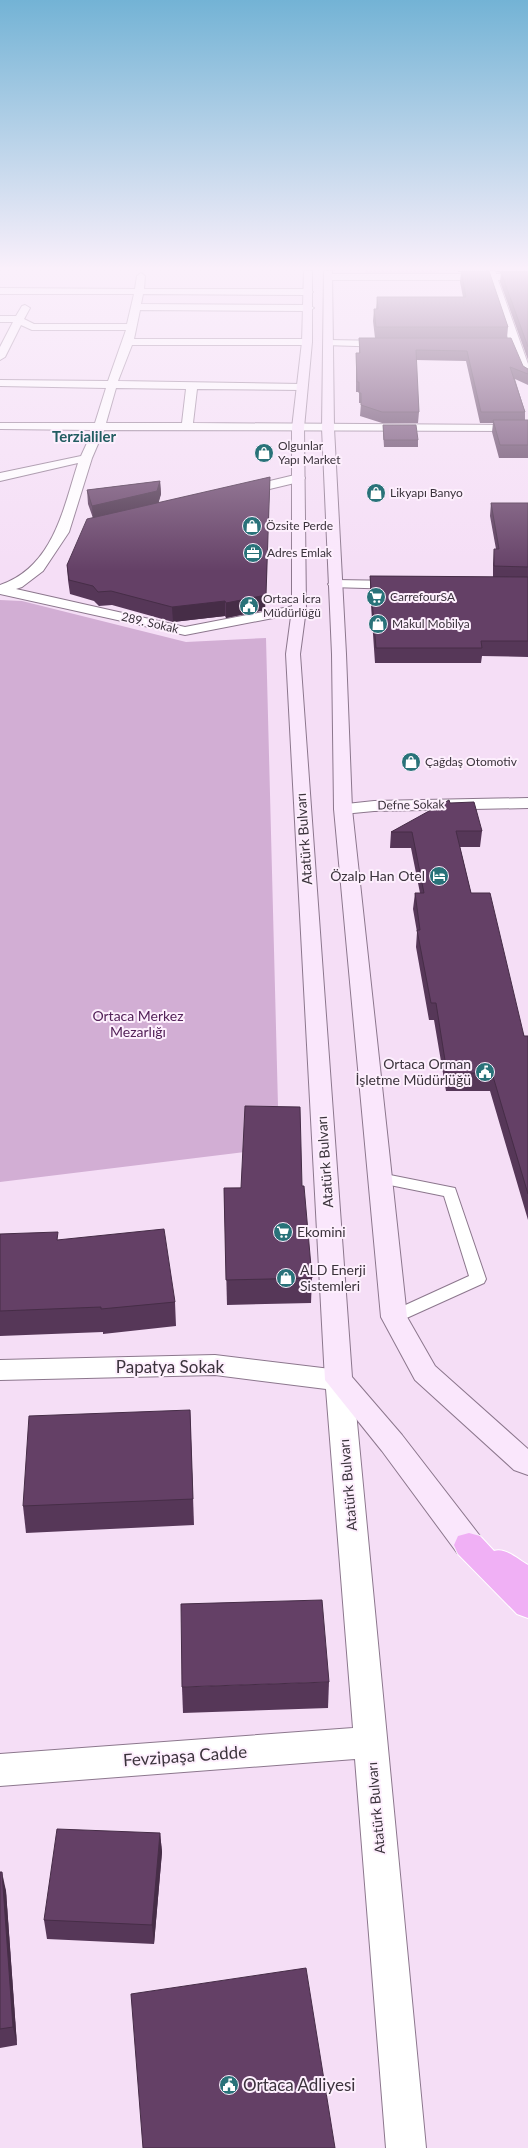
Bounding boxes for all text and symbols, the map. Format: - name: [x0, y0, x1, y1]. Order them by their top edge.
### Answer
- district label: Terzialiler: [52, 427, 116, 445]
- place label: Olgunlar Yapı Market: [278, 438, 341, 467]
- shop icon: Olgunlar Yapı Market: [253, 442, 275, 464]
- shop icon: Likyapı Banyo: [365, 482, 387, 504]
- place label: Likyapı Banyo: [390, 485, 463, 500]
- shop icon: Özsite Perde: [241, 515, 263, 537]
- place label: Özsite Perde: [266, 518, 333, 533]
- office icon: Adres Emlak: [242, 542, 264, 564]
- place label: Adres Emlak: [267, 545, 333, 560]
- supermarket icon: CarrefourSA: [365, 586, 387, 608]
- place label: CarrefourSA: [390, 589, 456, 604]
- place label: Ortaca İcra Müdürlüğü: [263, 591, 321, 620]
- public building icon: Ortaca İcra Müdürlüğü: [238, 595, 260, 617]
- street label: 289. Sokak: [120, 609, 181, 637]
- shop icon: Makul Mobilya: [367, 613, 389, 635]
- place label: Makul Mobilya: [392, 616, 470, 631]
- shop icon: Çağdaş Otomotiv: [400, 751, 422, 773]
- place label: Çağdaş Otomotiv: [425, 754, 518, 769]
- street label: Atatürk Bulvarı: [292, 793, 315, 886]
- street label: Defne Sokak: [377, 796, 446, 813]
- hotel icon: Özalp Han Otel: [428, 865, 450, 887]
- place label: Özalp Han Otel: [330, 867, 425, 884]
- park label: Ortaca Merkez Mezarlığı: [92, 1007, 184, 1040]
- place label: Ortaca Orman İşletme Müdürlüğü: [355, 1055, 471, 1088]
- public building icon: Ortaca Orman İşletme Müdürlüğü: [474, 1061, 496, 1083]
- street label: Atatürk Bulvarı: [313, 1116, 336, 1209]
- supermarket icon: Ekomini: [272, 1221, 294, 1243]
- place label: Ekomini: [297, 1223, 346, 1240]
- place label: ALD Enerji Sistemleri: [300, 1261, 366, 1294]
- shop icon: ALD Enerji Sistemleri: [275, 1267, 297, 1289]
- street label: Papatya Sokak: [116, 1356, 224, 1377]
- street label: Atatürk Bulvarı: [335, 1438, 360, 1532]
- street label: Fevzipaşa Cadde: [122, 1741, 248, 1770]
- street label: Atatürk Bulvarı: [363, 1761, 388, 1855]
- public building icon: Ortaca Adliyesi: [218, 2074, 240, 2096]
- place label: Ortaca Adliyesi: [243, 2074, 355, 2095]

